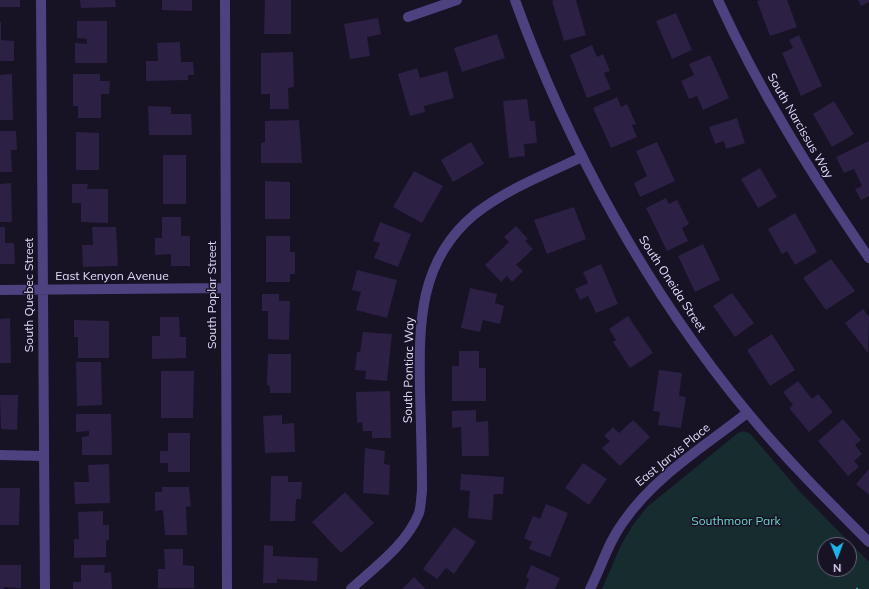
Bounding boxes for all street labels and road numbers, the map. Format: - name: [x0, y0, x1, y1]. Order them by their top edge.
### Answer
- street label: South Narcissus Way: [764, 71, 836, 181]
- street label: South Oneida Street: [635, 233, 709, 335]
- street label: South Quebec Street: [22, 238, 36, 352]
- street label: South Poplar Street: [205, 241, 219, 349]
- street label: East Kenyon Avenue: [55, 269, 169, 283]
- street label: South Pontiac Way: [401, 317, 417, 423]
- street label: East Jarvis Place: [633, 421, 713, 489]

